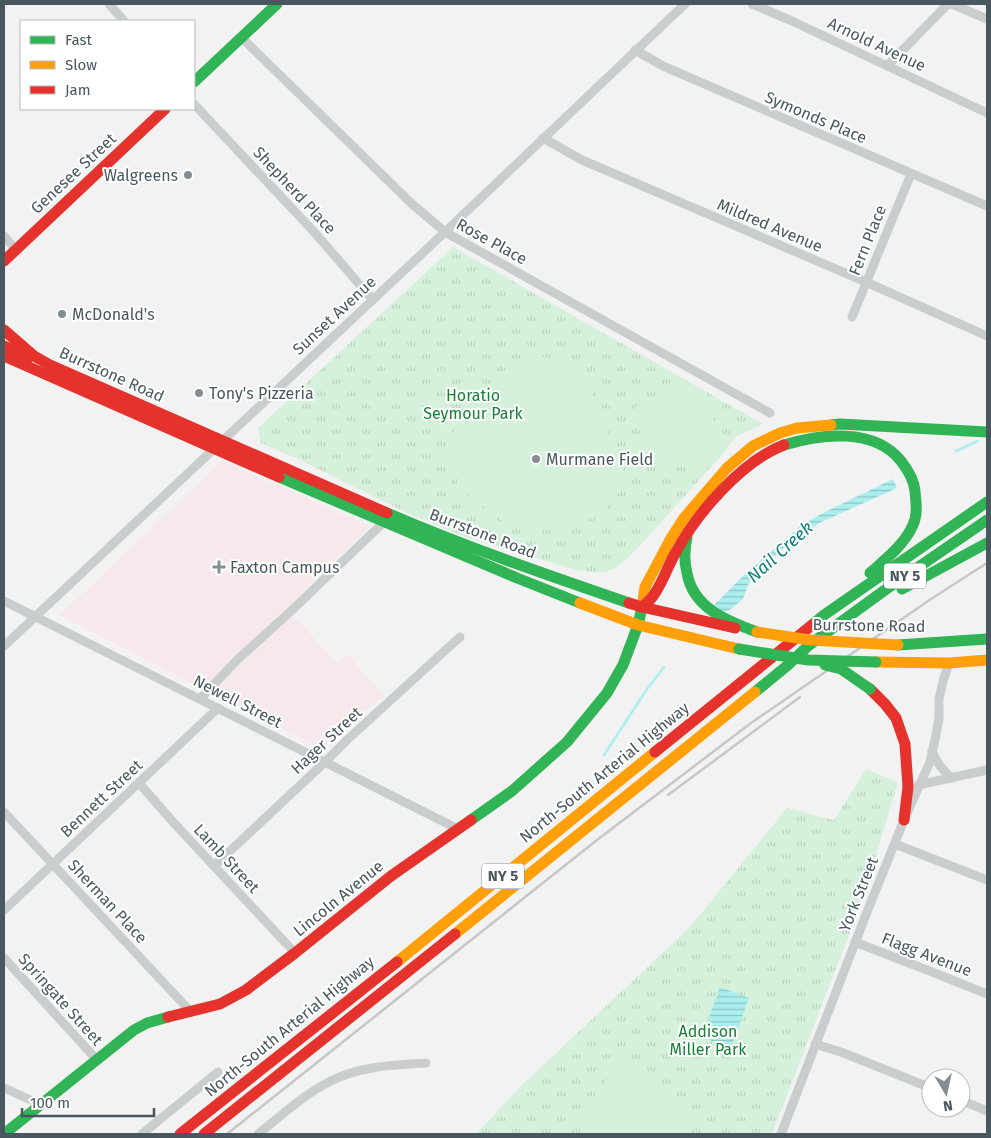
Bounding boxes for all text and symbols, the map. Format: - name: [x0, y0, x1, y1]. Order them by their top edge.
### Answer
- street label: Arnold Avenue: [825, 14, 929, 75]
- legend: [20, 20, 195, 110]
- text: Fast: [65, 31, 92, 49]
- text: Slow: [65, 56, 97, 74]
- text: Jam: [65, 81, 91, 99]
- street label: Symonds Place: [762, 87, 870, 147]
- street label: Genesee Street: [27, 129, 120, 218]
- street label: Shepherd Place: [249, 143, 340, 238]
- place label: Walgreens: [104, 166, 178, 185]
- marker: Walgreens: [182, 169, 194, 181]
- street label: Mildred Avenue: [714, 195, 825, 256]
- street label: Fern Place: [845, 202, 890, 278]
- street label: Rose Place: [453, 214, 530, 269]
- street label: Sunset Avenue: [289, 272, 380, 359]
- place label: McDonald's: [72, 305, 155, 324]
- marker: McDonald's: [56, 308, 68, 320]
- street label: Burrstone Road: [56, 343, 167, 406]
- place label: Tony's Pizzeria: [209, 384, 314, 403]
- park label: Horatio Seymour Park: [423, 386, 524, 423]
- marker: Tony's Pizzeria: [193, 387, 205, 399]
- place label: Murmane Field: [546, 450, 653, 469]
- marker: Murmane Field: [530, 453, 542, 465]
- street label: Burrstone Road: [427, 504, 539, 563]
- water label: Nail Creek: [742, 516, 818, 587]
- place label: Faxton Campus: [230, 558, 339, 577]
- marker: Faxton Campus: [212, 560, 226, 574]
- road number: NY 5: [884, 564, 926, 588]
- street label: Burrstone Road: [812, 615, 926, 636]
- street label: Newell Street: [190, 671, 285, 732]
- street label: North-South Arterial Highway: [516, 698, 693, 847]
- street label: Hager Street: [287, 703, 366, 778]
- street label: Bennett Street: [56, 755, 146, 841]
- street label: Lamb Street: [190, 820, 264, 897]
- street label: York Street: [835, 854, 882, 934]
- street label: Sherman Place: [64, 856, 151, 947]
- street label: Lincoln Avenue: [290, 856, 387, 940]
- road number: NY 5: [482, 864, 524, 888]
- street label: Flagg Avenue: [879, 929, 974, 980]
- street label: Springate Street: [14, 950, 107, 1049]
- street label: North-South Arterial Highway: [201, 952, 378, 1101]
- park label: Addison Miller Park: [670, 1022, 747, 1059]
- north arrow: [921, 1068, 971, 1118]
- scale bar: [22, 1086, 155, 1118]
- text: 100 m: [30, 1094, 70, 1112]
- text: N: [942, 1096, 954, 1114]

